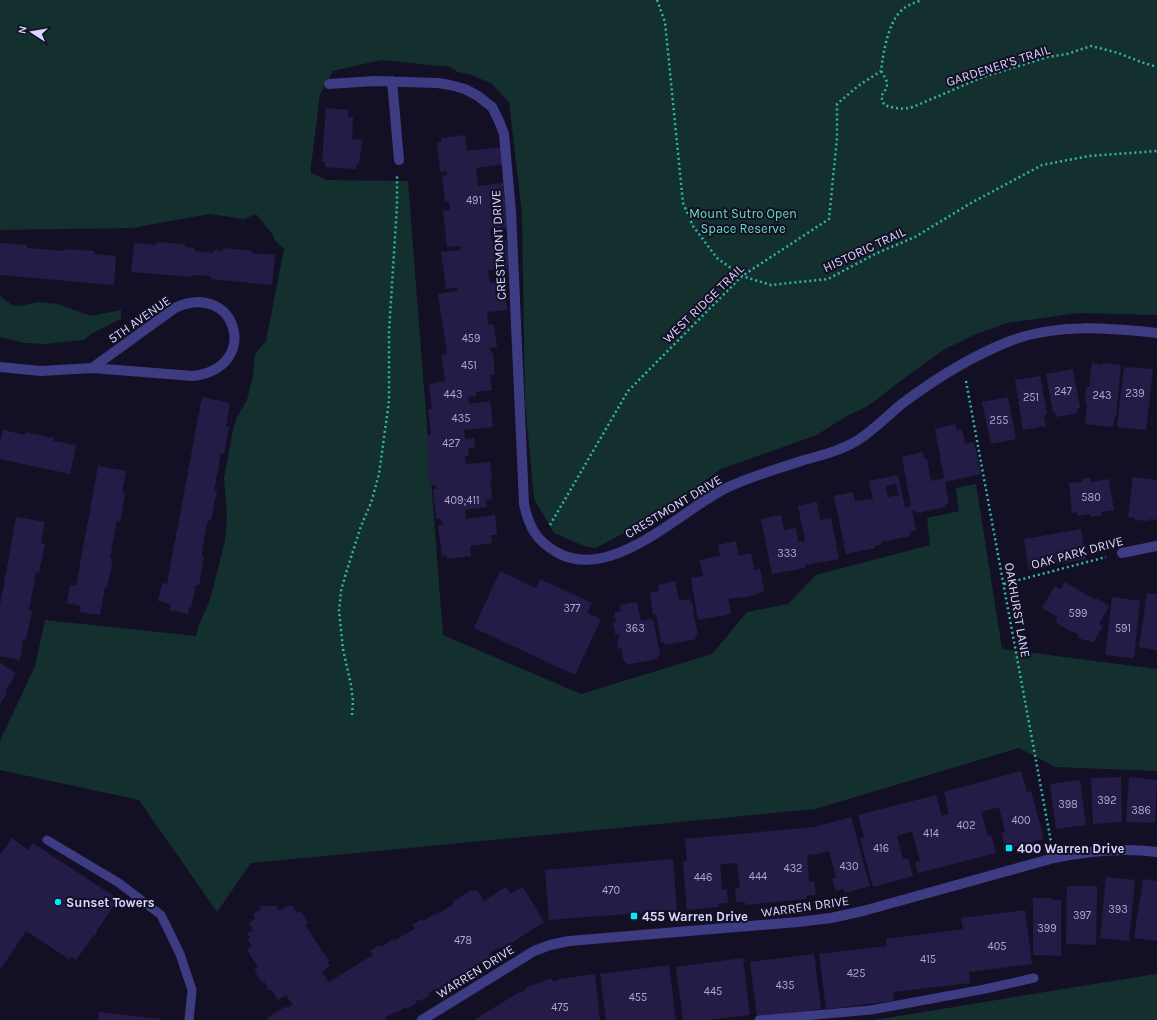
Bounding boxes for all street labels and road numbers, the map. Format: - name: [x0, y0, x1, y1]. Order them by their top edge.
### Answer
- street label: GARDENER'S TRAIL: [944, 42, 1052, 89]
- street label: CRESTMONT DRIVE: [488, 190, 509, 300]
- street label: HISTORIC TRAIL: [821, 224, 908, 275]
- street label: WEST RIDGE TRAIL: [660, 261, 747, 346]
- street label: 5TH AVENUE: [105, 293, 173, 346]
- street label: CRESTMONT DRIVE: [622, 472, 724, 541]
- street label: OAK PARK DRIVE: [1029, 533, 1125, 572]
- street label: OAKHURST LANE: [1002, 561, 1033, 659]
- street label: WARREN DRIVE: [760, 893, 850, 920]
- street label: WARREN DRIVE: [434, 942, 517, 1001]

